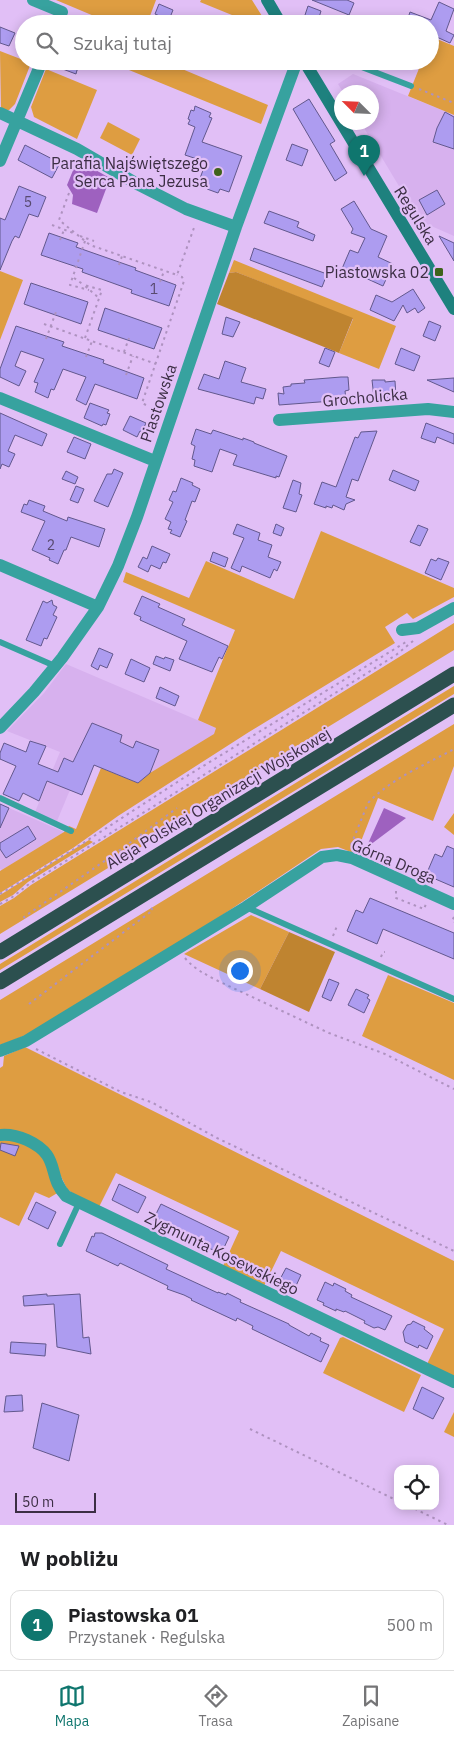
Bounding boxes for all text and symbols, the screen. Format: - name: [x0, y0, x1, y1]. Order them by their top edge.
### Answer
- search box: [15, 15, 439, 70]
- icon: search: [33, 29, 61, 57]
- text: Szukaj tutaj: [73, 31, 172, 55]
- north arrow: [334, 85, 379, 130]
- pin: 1: [348, 135, 380, 176]
- place label: Parafia Najświętszego Serca Pana Jezusa: [51, 153, 208, 191]
- marker: Parafia Najświętszego Serca Pana Jezusa: [212, 166, 224, 178]
- street label: Regulska: [390, 182, 442, 248]
- house number: 5: [24, 193, 32, 211]
- place label: Piastowska 02: [325, 262, 429, 282]
- marker: Piastowska 02: [433, 266, 445, 278]
- house number: 1: [150, 280, 158, 298]
- street label: Piastowska: [135, 361, 181, 445]
- street label: Grocholicka: [322, 383, 409, 411]
- house number: 2: [47, 536, 55, 554]
- street label: Aleja Polskiej Organizacji Wojskowej: [102, 723, 334, 873]
- street label: Górna Droga: [349, 834, 440, 888]
- your location: [227, 958, 253, 984]
- street label: Zygmunta Kosewskiego: [142, 1207, 302, 1299]
- map controls: [394, 1465, 439, 1510]
- button: locate: [394, 1465, 439, 1510]
- scale bar: [15, 1490, 96, 1513]
- text: 50 m: [22, 1493, 54, 1511]
- text: W pobliżu: [20, 1544, 119, 1572]
- text: Piastowska 01: [68, 1603, 198, 1627]
- text: 1: [32, 1615, 42, 1635]
- text: 500 m: [386, 1615, 433, 1635]
- text: Przystanek · Regulska: [68, 1627, 225, 1647]
- tab: Mapa: [55, 1682, 89, 1730]
- tab: Trasa: [199, 1682, 233, 1730]
- tab: Zapisane: [342, 1682, 399, 1730]

